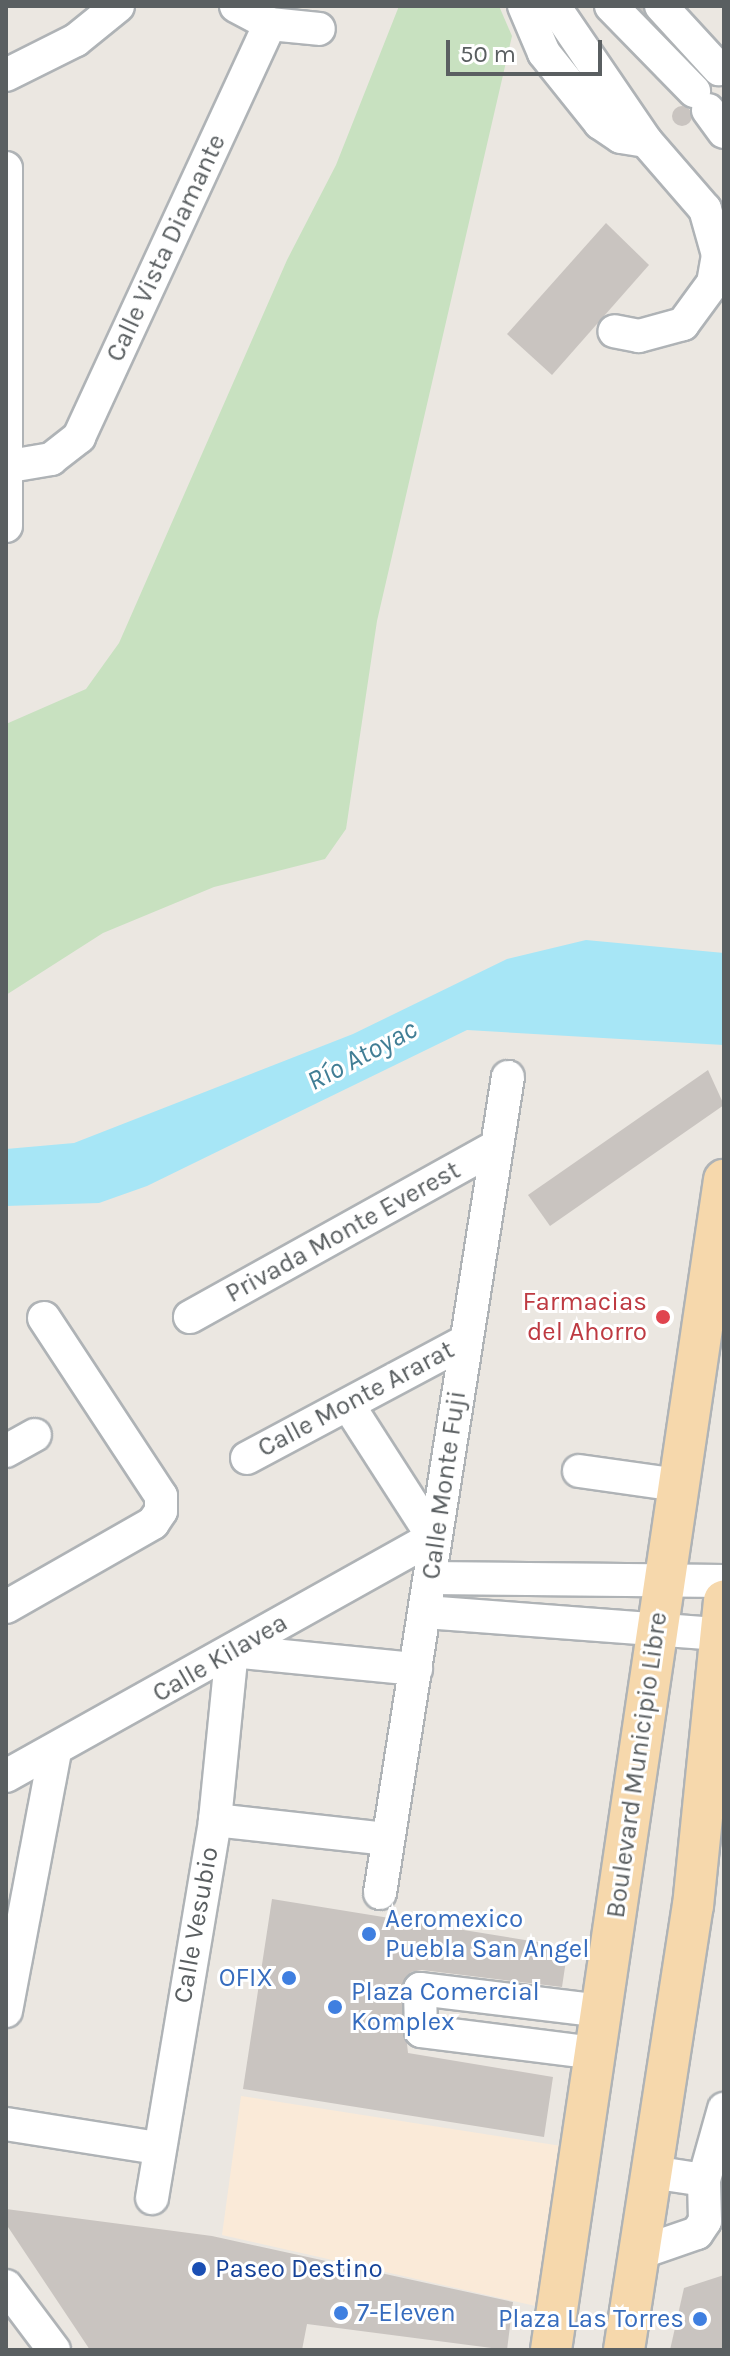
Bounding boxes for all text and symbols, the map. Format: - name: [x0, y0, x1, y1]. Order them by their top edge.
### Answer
- scale bar: [450, 24, 606, 74]
- text: 50 m: [460, 40, 516, 68]
- street label: Calle Vista Diamante: [100, 129, 232, 367]
- water label: Río Atoyac: [301, 1012, 423, 1098]
- street label: Privada Monte Everest: [220, 1155, 466, 1309]
- place label: Farmacias del Ahorro: [523, 1286, 647, 1348]
- marker: Farmacias del Ahorro: [654, 1308, 672, 1326]
- street label: Calle Monte Ararat: [253, 1334, 459, 1464]
- street label: Calle Monte Fuji: [415, 1389, 473, 1581]
- street label: Calle Kilavea: [147, 1607, 293, 1709]
- street label: Boulevard Municipio Libre: [600, 1610, 674, 1920]
- street label: Calle Vesubio: [167, 1844, 225, 2006]
- place label: Aeromexico Puebla San Angel: [385, 1903, 589, 1964]
- marker: Aeromexico Puebla San Angel: [360, 1925, 378, 1943]
- place label: OFIX: [219, 1962, 273, 1994]
- marker: OFIX: [280, 1969, 298, 1987]
- place label: Plaza Comercial Komplex: [351, 1976, 540, 2038]
- marker: Plaza Comercial Komplex: [326, 1998, 344, 2016]
- place label: Paseo Destino: [215, 2253, 383, 2285]
- marker: Paseo Destino: [190, 2260, 208, 2278]
- place label: 7-Eleven: [357, 2297, 456, 2329]
- place label: Plaza Las Torres: [498, 2303, 684, 2335]
- marker: 7-Eleven: [332, 2304, 350, 2322]
- marker: Plaza Las Torres: [691, 2310, 709, 2328]

